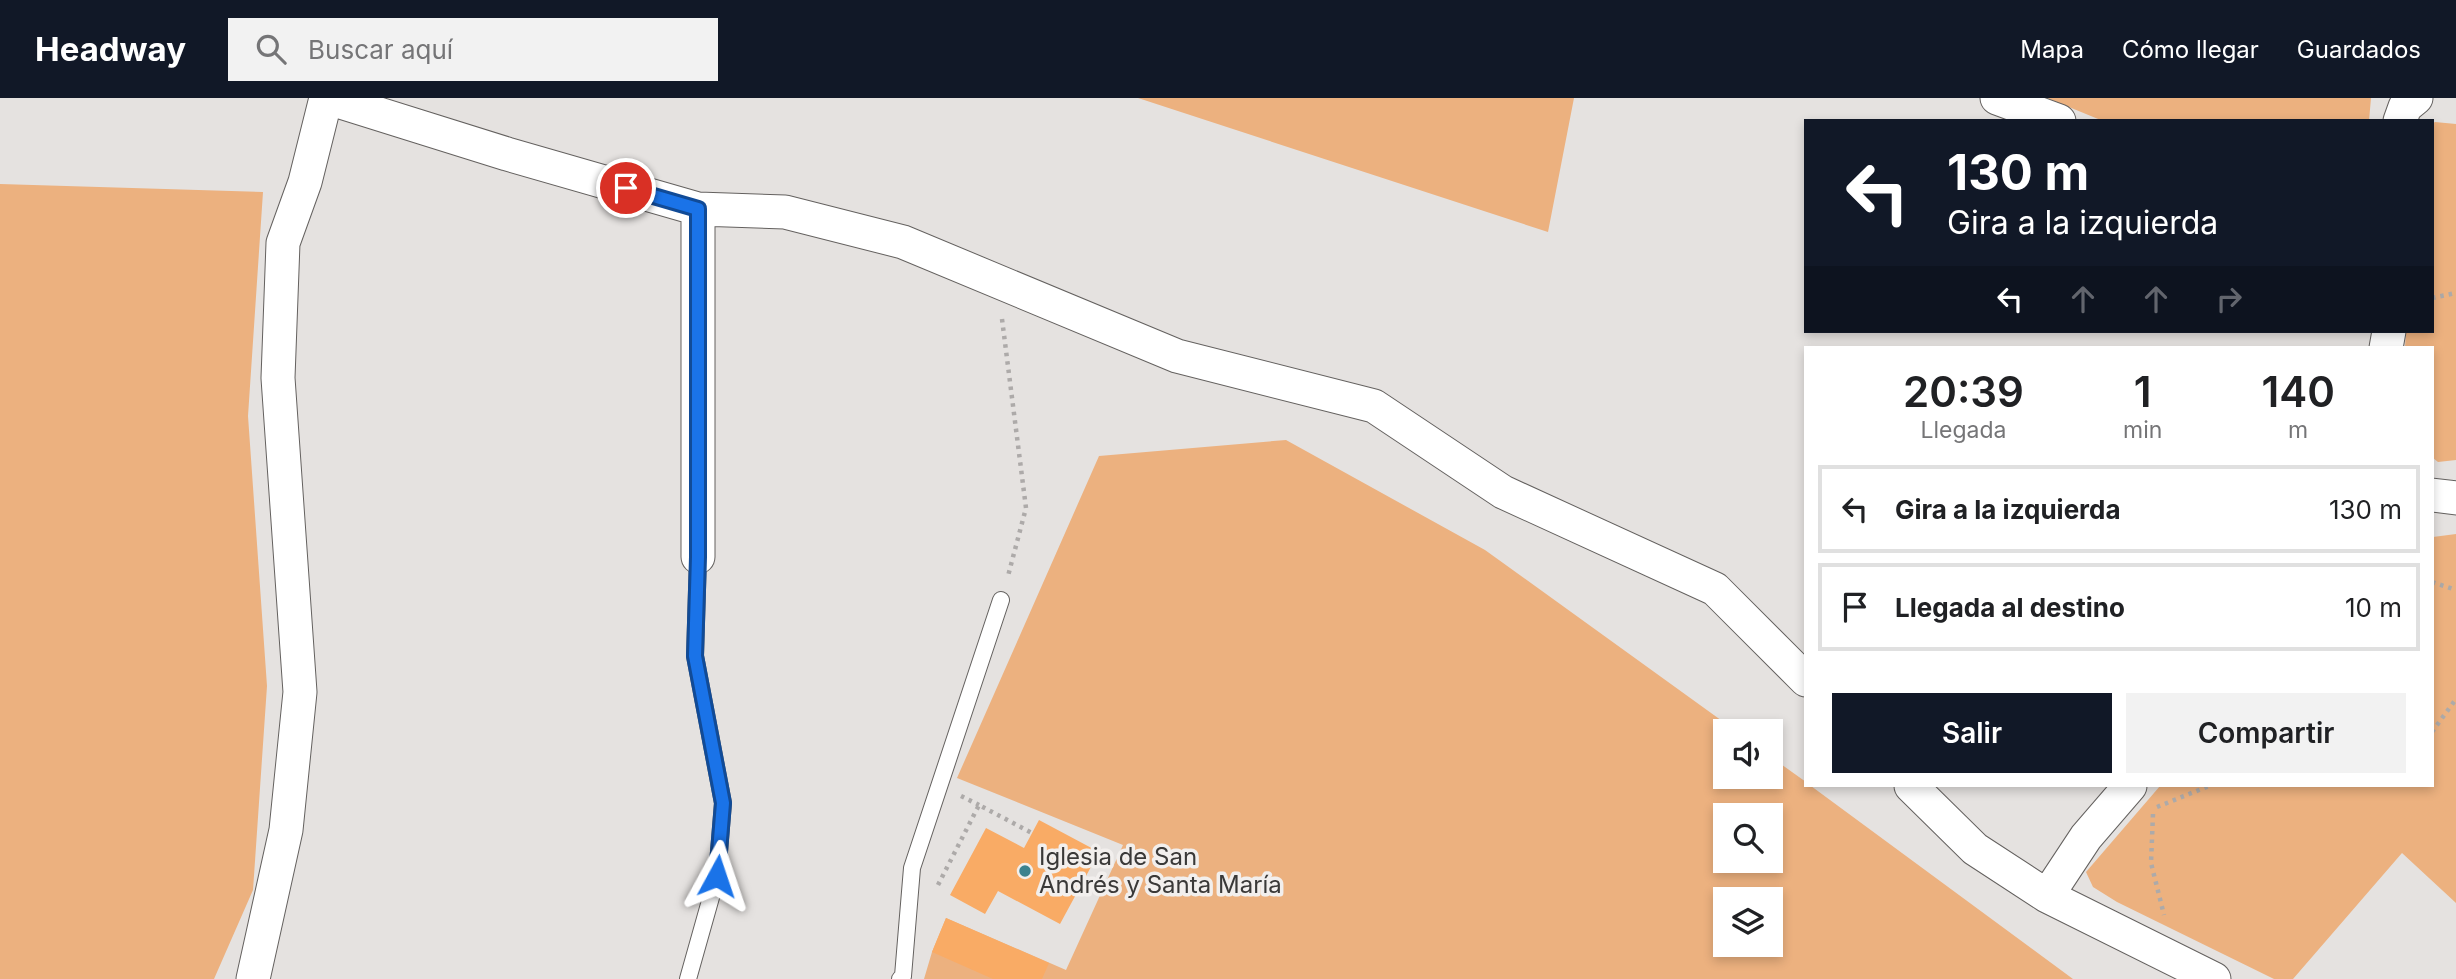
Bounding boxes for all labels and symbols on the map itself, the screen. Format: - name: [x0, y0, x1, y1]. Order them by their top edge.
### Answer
- pin: [596, 158, 656, 218]
- position arrow: [680, 839, 754, 913]
- place label: Iglesia de San Andrés y Santa María: [1039, 842, 1282, 899]
- marker: Iglesia de San Andrés y Santa María: [1017, 863, 1033, 879]

